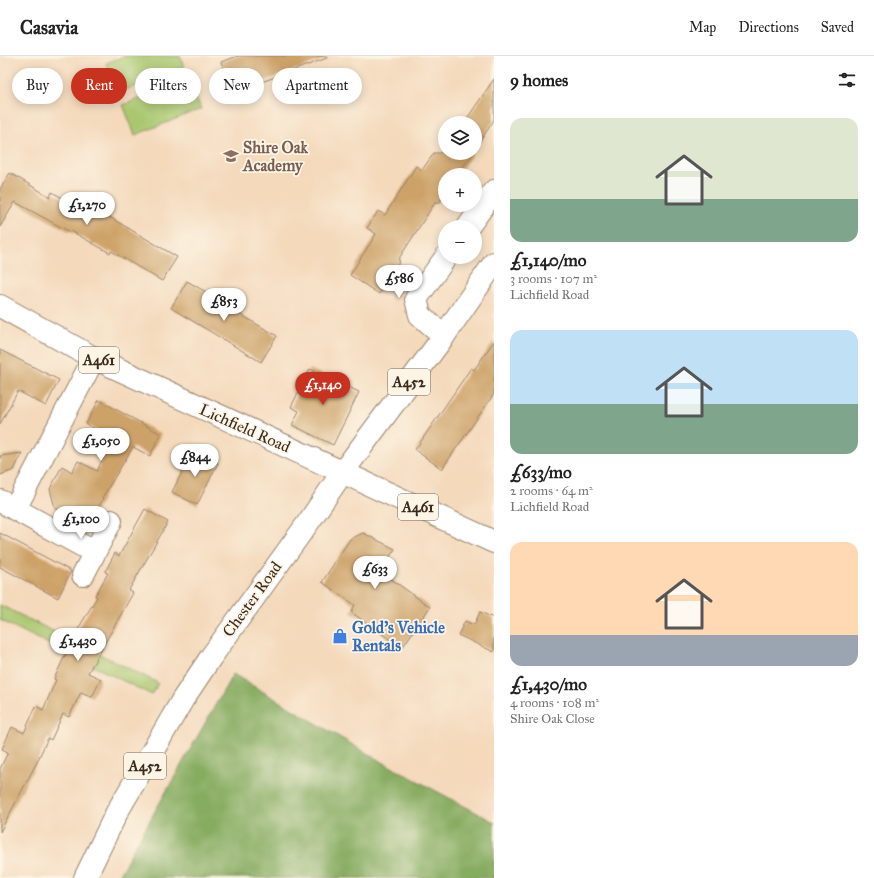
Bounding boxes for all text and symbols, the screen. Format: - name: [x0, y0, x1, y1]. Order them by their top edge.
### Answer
- text: Casavia: [20, 16, 78, 39]
- text: Map: [689, 19, 716, 36]
- text: Directions: [738, 19, 799, 36]
- text: Saved: [821, 19, 854, 36]
- chip: Buy: [12, 68, 63, 104]
- chip: Rent: [71, 68, 127, 104]
- chip: Filters: [135, 68, 201, 104]
- chip: New: [209, 68, 264, 104]
- chip: Apartment: [272, 68, 362, 104]
- icon: filters: [836, 69, 858, 91]
- text: 9 homes: [510, 70, 568, 91]
- map controls: [438, 116, 482, 264]
- button: layers: [438, 116, 482, 160]
- place label: Shire Oak Academy: [242, 138, 308, 176]
- icon: home: [648, 144, 720, 216]
- school or university icon: Shire Oak Academy: [222, 147, 240, 165]
- button: +: [438, 168, 482, 212]
- pin: £1,270: [54, 192, 120, 226]
- text: £1,270: [68, 197, 106, 213]
- button: −: [438, 220, 482, 264]
- text: £1,140/mo: [510, 250, 587, 271]
- pin: £586: [375, 265, 423, 299]
- text: £586: [385, 270, 413, 286]
- text: 3 rooms · 107 m²: [510, 271, 597, 287]
- text: Lichfield Road: [510, 287, 589, 303]
- pin: £853: [200, 288, 248, 322]
- text: £853: [210, 293, 238, 309]
- road number: A461: [79, 347, 119, 373]
- icon: home: [648, 356, 720, 428]
- road number: A452: [388, 369, 430, 395]
- pin: £1,140: [290, 372, 356, 406]
- text: £1,140: [304, 377, 342, 393]
- street label: Lichfield Road: [197, 399, 293, 457]
- pin: £1,050: [68, 428, 134, 462]
- text: £1,050: [82, 433, 120, 449]
- pin: £844: [171, 444, 219, 478]
- text: £844: [180, 449, 210, 465]
- text: £633/mo: [510, 462, 572, 483]
- text: 2 rooms · 64 m²: [510, 483, 593, 499]
- road number: A461: [398, 494, 438, 520]
- text: Lichfield Road: [510, 499, 589, 515]
- pin: £1,100: [48, 506, 114, 540]
- text: £1,100: [62, 511, 100, 527]
- pin: £633: [351, 556, 399, 590]
- street label: Chester Road: [218, 558, 286, 640]
- text: £633: [362, 561, 388, 577]
- icon: home: [648, 568, 720, 640]
- place label: Gold's Vehicle Rentals: [352, 618, 445, 655]
- shop icon: Gold's Vehicle Rentals: [331, 627, 349, 645]
- pin: £1,430: [45, 628, 111, 662]
- text: £1,430: [59, 633, 97, 649]
- text: £1,430/mo: [510, 674, 587, 695]
- text: 4 rooms · 108 m²: [510, 695, 599, 711]
- text: Shire Oak Close: [510, 711, 595, 727]
- road number: A452: [124, 753, 166, 779]

